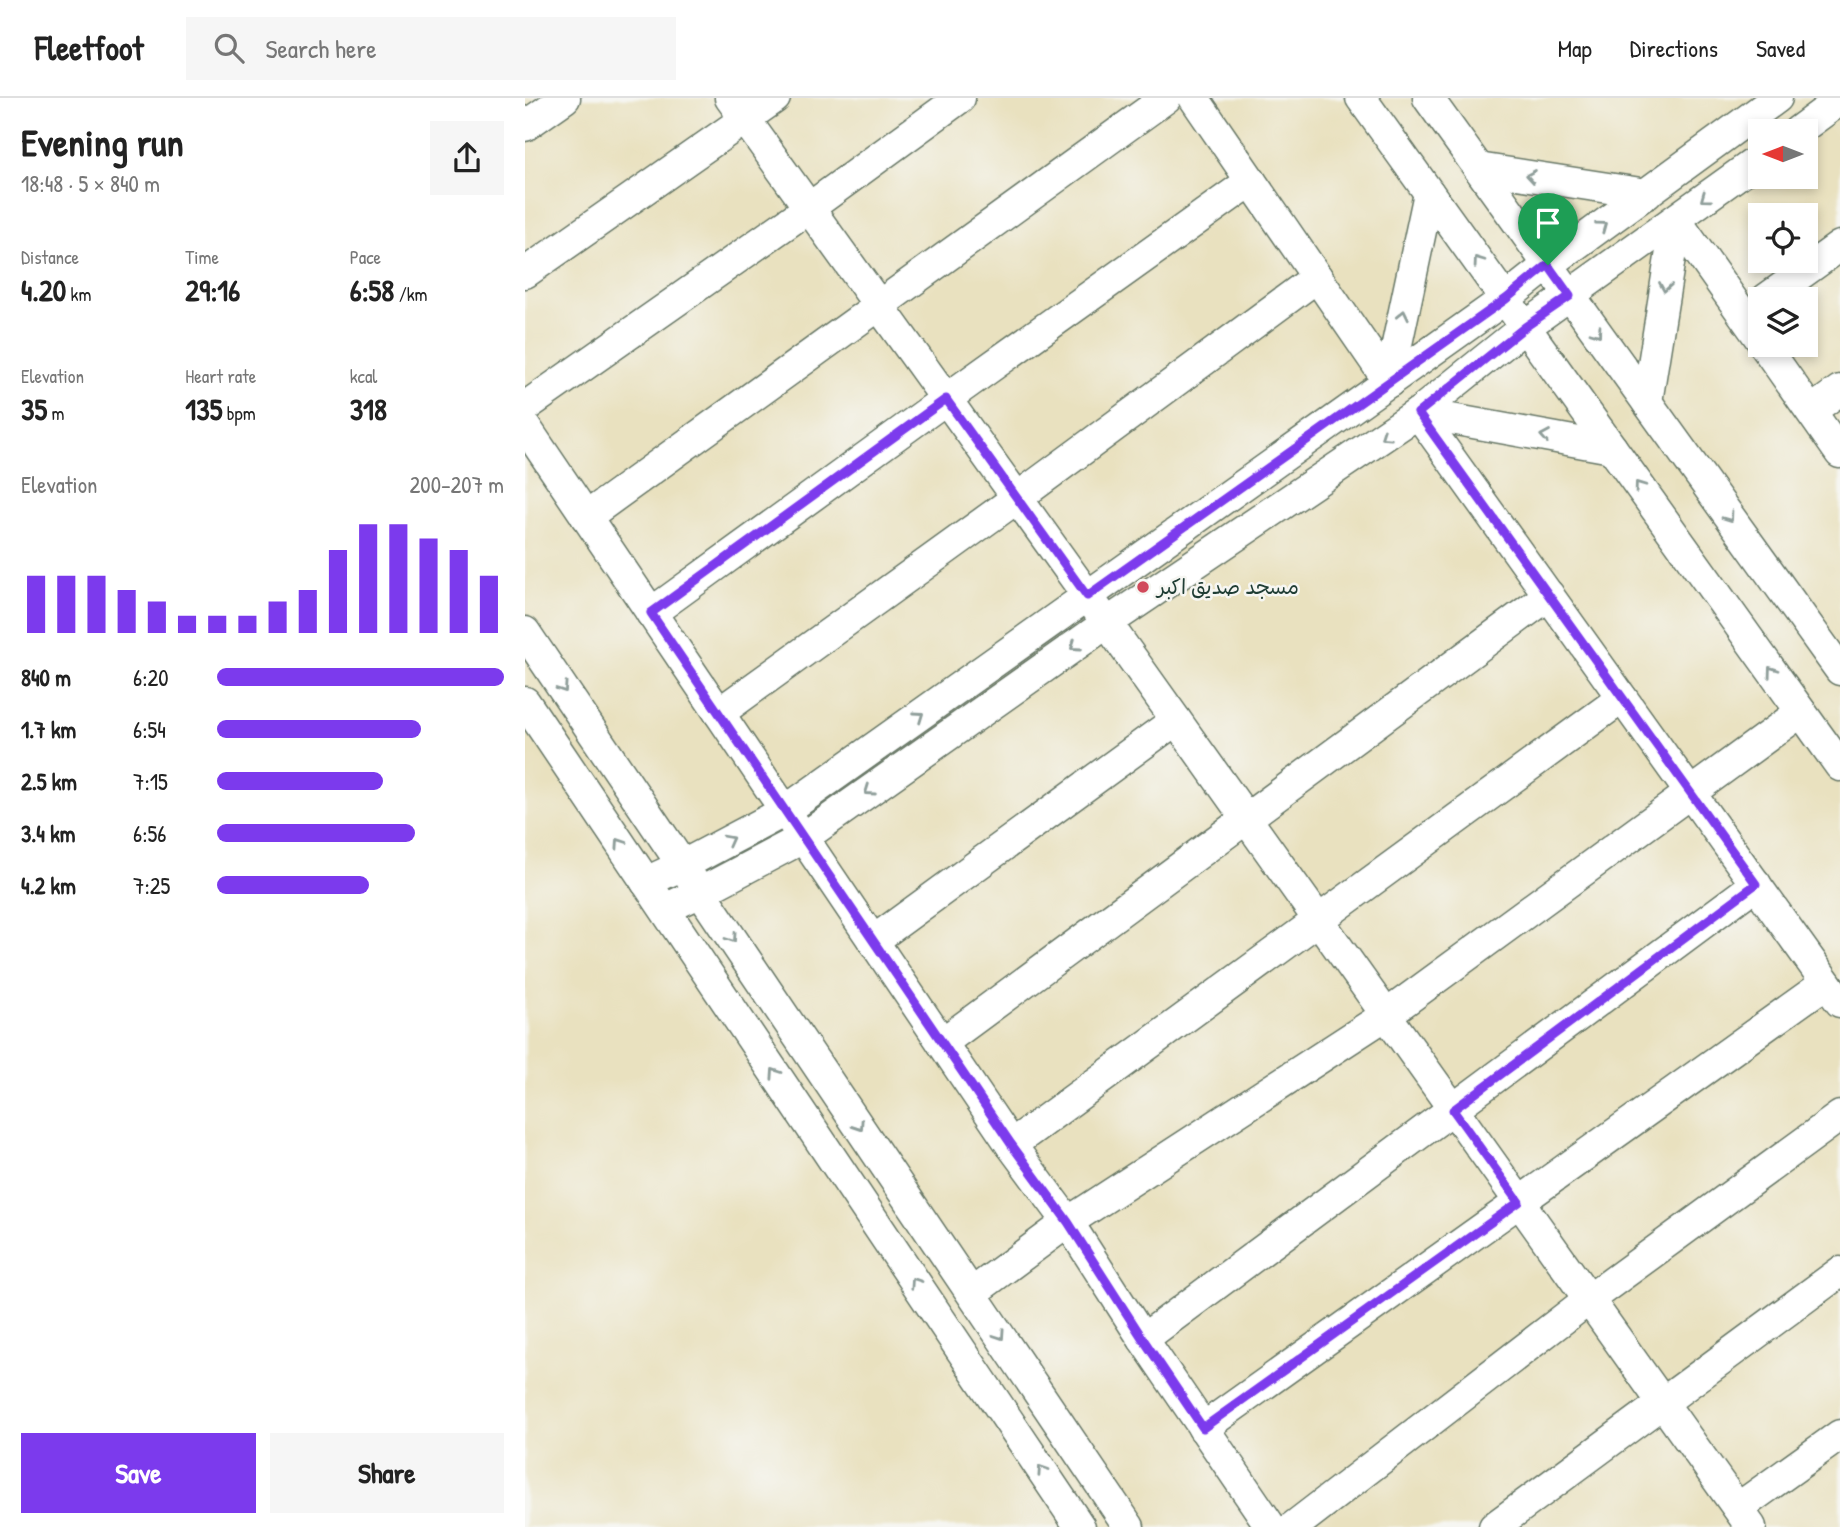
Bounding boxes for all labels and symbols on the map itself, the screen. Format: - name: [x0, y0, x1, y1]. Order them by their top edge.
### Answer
- north arrow: [1748, 119, 1818, 189]
- one-way arrow: [1525, 169, 1537, 184]
- one-way arrow: [1700, 190, 1713, 203]
- pin: [1518, 193, 1578, 265]
- one-way arrow: [1594, 222, 1607, 235]
- one-way arrow: [1474, 256, 1486, 269]
- one-way arrow: [1658, 282, 1673, 293]
- one-way arrow: [1395, 309, 1410, 321]
- one-way arrow: [1588, 324, 1601, 337]
- one-way arrow: [1380, 427, 1393, 440]
- one-way arrow: [1539, 429, 1551, 444]
- one-way arrow: [1635, 481, 1647, 494]
- one-way arrow: [1721, 509, 1734, 522]
- place label: مسجد صدیق اکبر: [1155, 572, 1299, 601]
- marker: مسجد صدیق اکبر: [1135, 579, 1151, 595]
- one-way arrow: [1070, 638, 1083, 650]
- one-way arrow: [1768, 666, 1780, 678]
- one-way arrow: [555, 680, 567, 693]
- one-way arrow: [911, 711, 924, 724]
- one-way arrow: [864, 783, 877, 795]
- one-way arrow: [722, 835, 735, 849]
- one-way arrow: [616, 838, 628, 851]
- one-way arrow: [724, 930, 737, 943]
- one-way arrow: [770, 1067, 783, 1080]
- one-way arrow: [851, 1118, 863, 1131]
- one-way arrow: [911, 1276, 924, 1289]
- one-way arrow: [992, 1327, 1004, 1340]
- one-way arrow: [1038, 1465, 1051, 1478]

